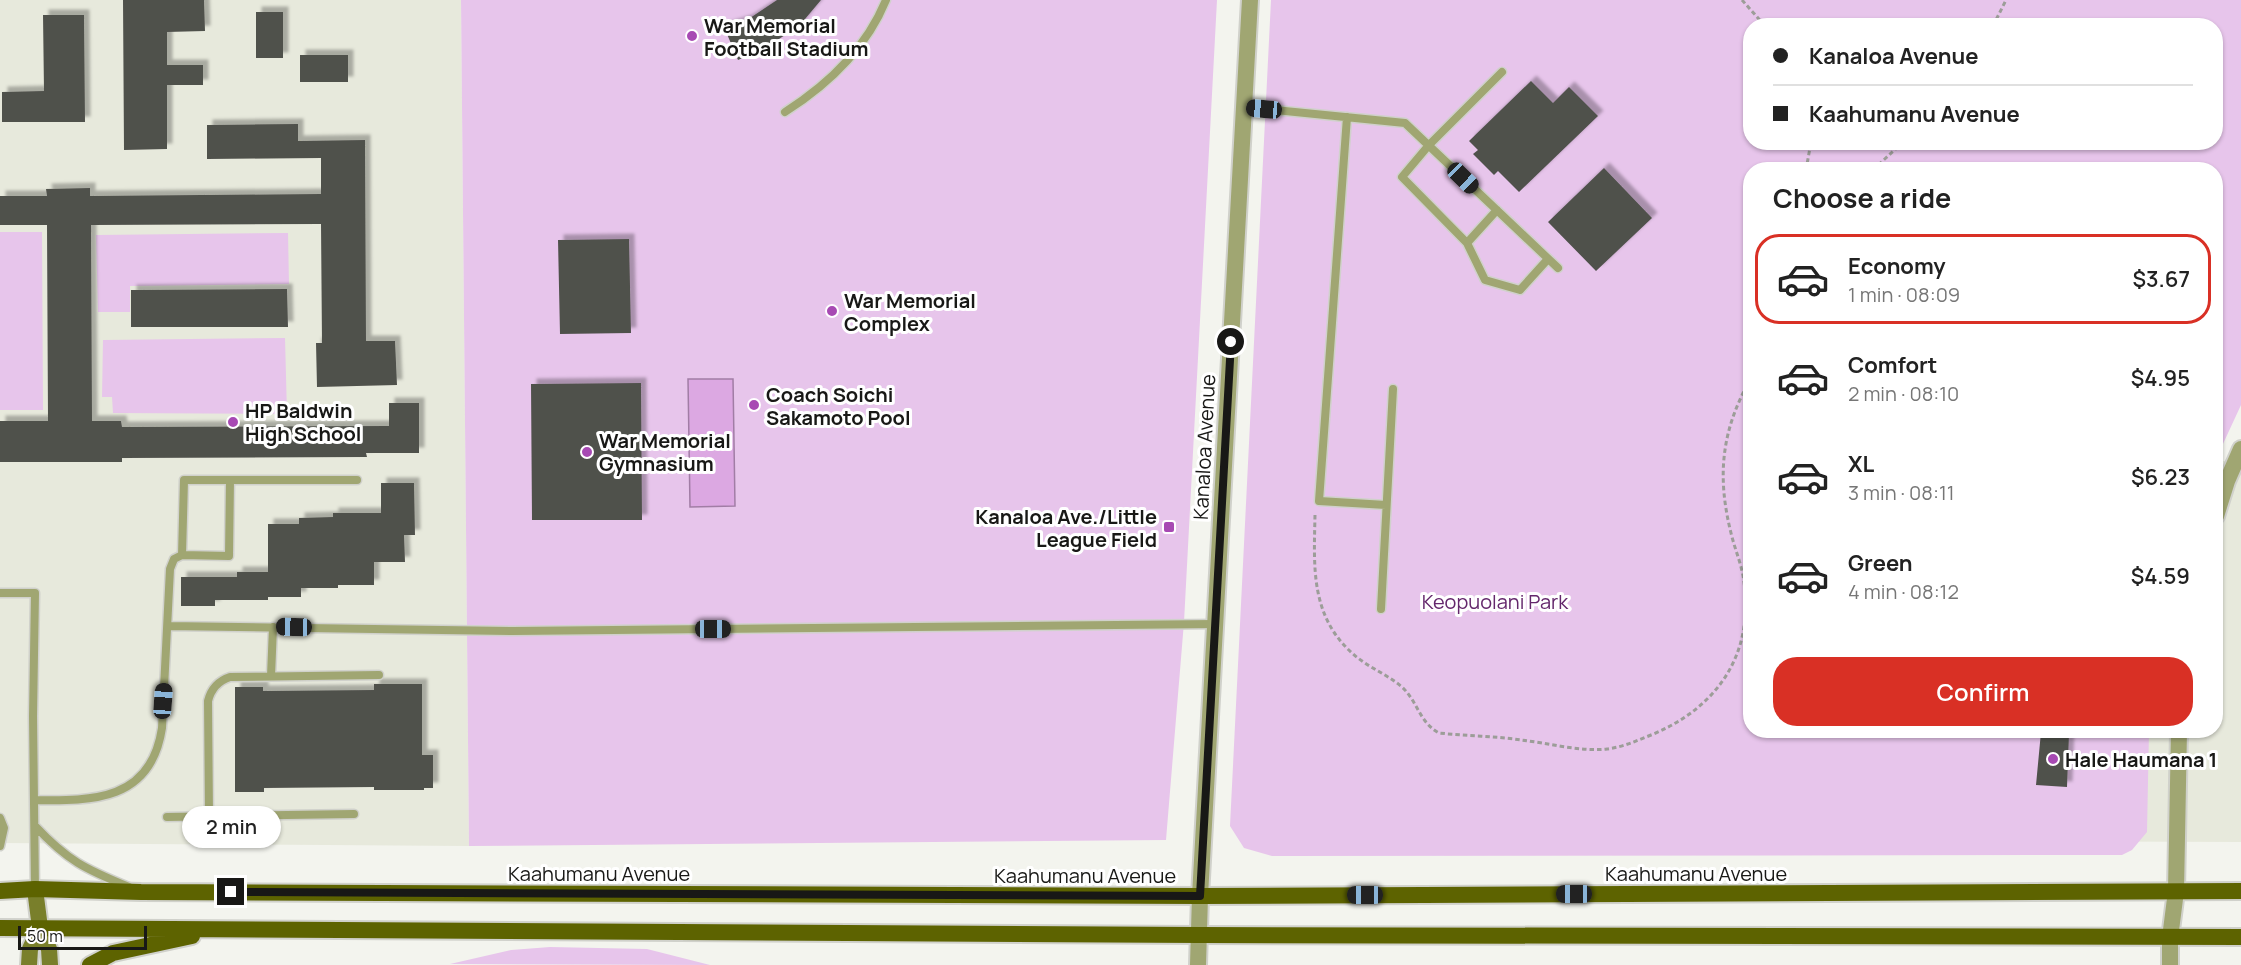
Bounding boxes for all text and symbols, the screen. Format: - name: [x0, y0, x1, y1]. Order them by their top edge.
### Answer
- place label: War Memorial Football Stadium: [704, 12, 868, 62]
- marker: War Memorial Football Stadium: [685, 29, 699, 43]
- text: Kanaloa Avenue: [1809, 41, 1978, 71]
- car: [1245, 98, 1283, 120]
- text: Kaahumanu Avenue: [1809, 99, 2020, 129]
- car: [1444, 159, 1482, 197]
- text: Choose a ride: [1773, 179, 1951, 216]
- text: Economy: [1848, 251, 1946, 281]
- icon: car: [1776, 252, 1830, 306]
- text: $3.67: [2132, 264, 2190, 294]
- text: 1 min · 08:09: [1848, 281, 1960, 308]
- place label: War Memorial Complex: [844, 287, 976, 337]
- marker: War Memorial Complex: [825, 304, 839, 318]
- route start: [1217, 328, 1244, 355]
- text: Comfort: [1848, 350, 1937, 380]
- icon: car: [1776, 351, 1830, 405]
- text: $4.95: [2131, 363, 2190, 393]
- street label: Kanaloa Avenue: [1187, 373, 1221, 521]
- text: 2 min · 08:10: [1848, 380, 1959, 407]
- place label: Coach Soichi Sakamoto Pool: [766, 381, 911, 431]
- place label: HP Baldwin High School: [245, 397, 361, 447]
- marker: Coach Soichi Sakamoto Pool: [747, 398, 761, 412]
- marker: HP Baldwin High School: [226, 415, 240, 429]
- place label: War Memorial Gymnasium: [599, 427, 731, 477]
- marker: War Memorial Gymnasium: [580, 445, 594, 459]
- text: XL: [1848, 449, 1874, 479]
- icon: car: [1776, 450, 1830, 504]
- text: $6.23: [2131, 462, 2190, 492]
- text: 3 min · 08:11: [1848, 479, 1955, 506]
- place label: Kanaloa Ave./Little League Field: [975, 503, 1157, 553]
- marker: Kanaloa Ave./Little League Field: [1162, 520, 1176, 534]
- text: Green: [1848, 548, 1913, 578]
- icon: car: [1776, 549, 1830, 603]
- text: $4.59: [2131, 561, 2190, 591]
- text: 4 min · 08:12: [1848, 578, 1959, 605]
- park label: Keopuolani Park: [1422, 588, 1569, 615]
- car: [276, 618, 312, 636]
- car: [695, 620, 731, 638]
- button: Confirm: [1773, 657, 2193, 726]
- car: [153, 682, 173, 720]
- place label: Hale Haumana 1: [2065, 746, 2217, 773]
- marker: Hale Haumana 1: [2046, 752, 2060, 766]
- callout: 2 min: [182, 805, 280, 847]
- text: 2 min: [206, 813, 257, 840]
- street label: Kaahumanu Avenue: [508, 860, 690, 887]
- street label: Kaahumanu Avenue: [1605, 860, 1787, 887]
- street label: Kaahumanu Avenue: [994, 862, 1176, 889]
- route end: [217, 878, 244, 905]
- car: [1556, 885, 1592, 903]
- car: [1347, 886, 1383, 904]
- scale bar: [18, 923, 147, 950]
- text: 50 m: [27, 925, 63, 947]

